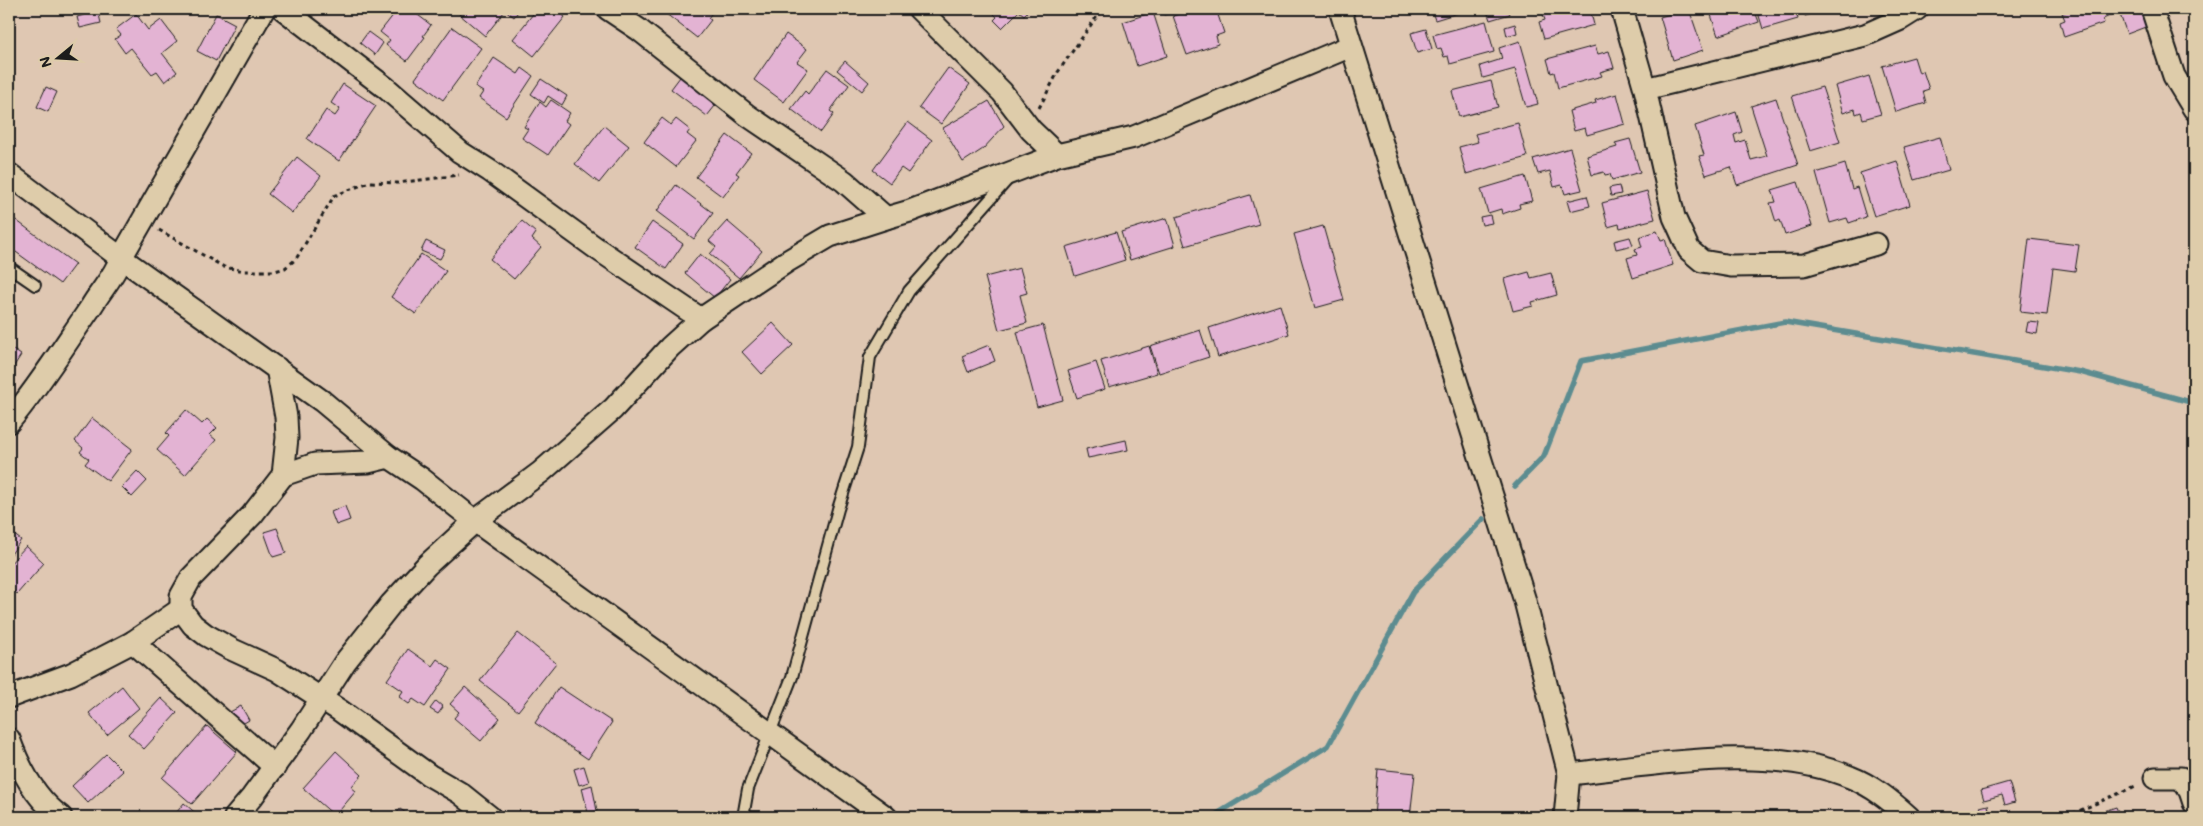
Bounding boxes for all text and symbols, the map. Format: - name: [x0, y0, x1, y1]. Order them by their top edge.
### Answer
- north arrow: [32, 32, 82, 82]
- text: N: [34, 54, 56, 70]

